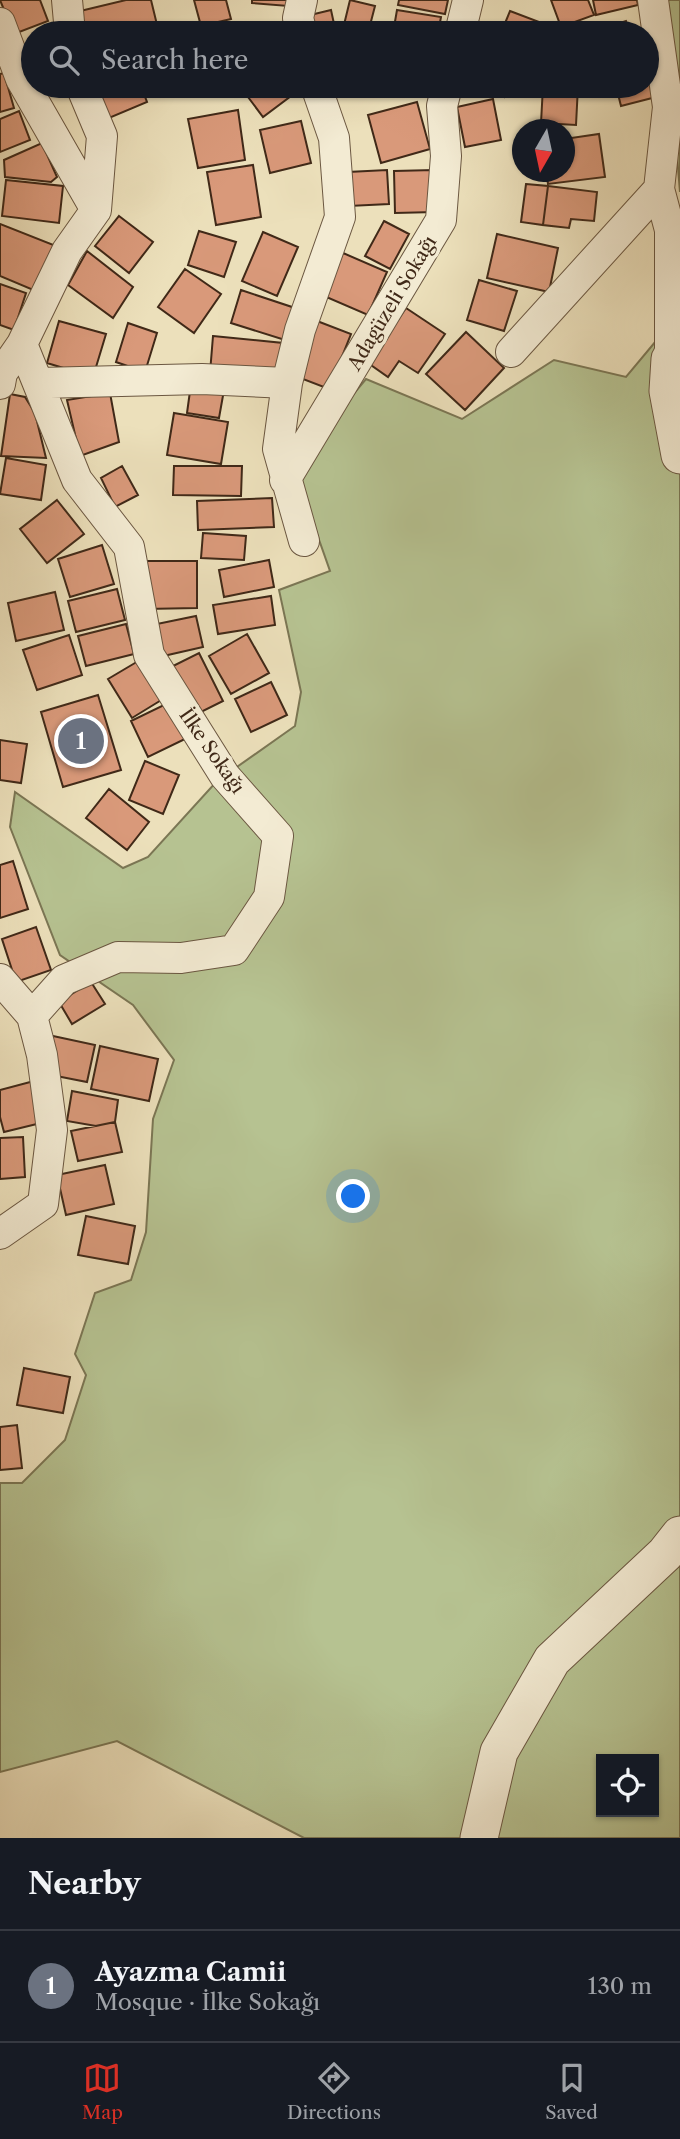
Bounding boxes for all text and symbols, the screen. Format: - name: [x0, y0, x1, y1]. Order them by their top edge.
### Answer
- search box: [21, 21, 659, 98]
- icon: search: [45, 41, 83, 79]
- text: Search here: [101, 44, 248, 76]
- north arrow: [512, 119, 575, 182]
- street label: Adagüzeli Sokağı: [342, 231, 441, 375]
- street label: İlke Sokağı: [174, 704, 250, 798]
- pin: 1: [58, 715, 104, 767]
- your location: [336, 1179, 370, 1213]
- map controls: [596, 1754, 659, 1817]
- button: locate: [596, 1754, 659, 1817]
- text: Nearby: [28, 1865, 141, 1902]
- text: Ayazma Camii: [95, 1956, 286, 1988]
- text: 1: [46, 1972, 56, 2000]
- text: 130 m: [588, 1972, 652, 2000]
- text: Mosque · İlke Sokağı: [95, 1988, 320, 2016]
- tab: Map: [82, 2059, 123, 2124]
- tab: Directions: [287, 2059, 381, 2124]
- tab: Saved: [545, 2059, 598, 2124]

